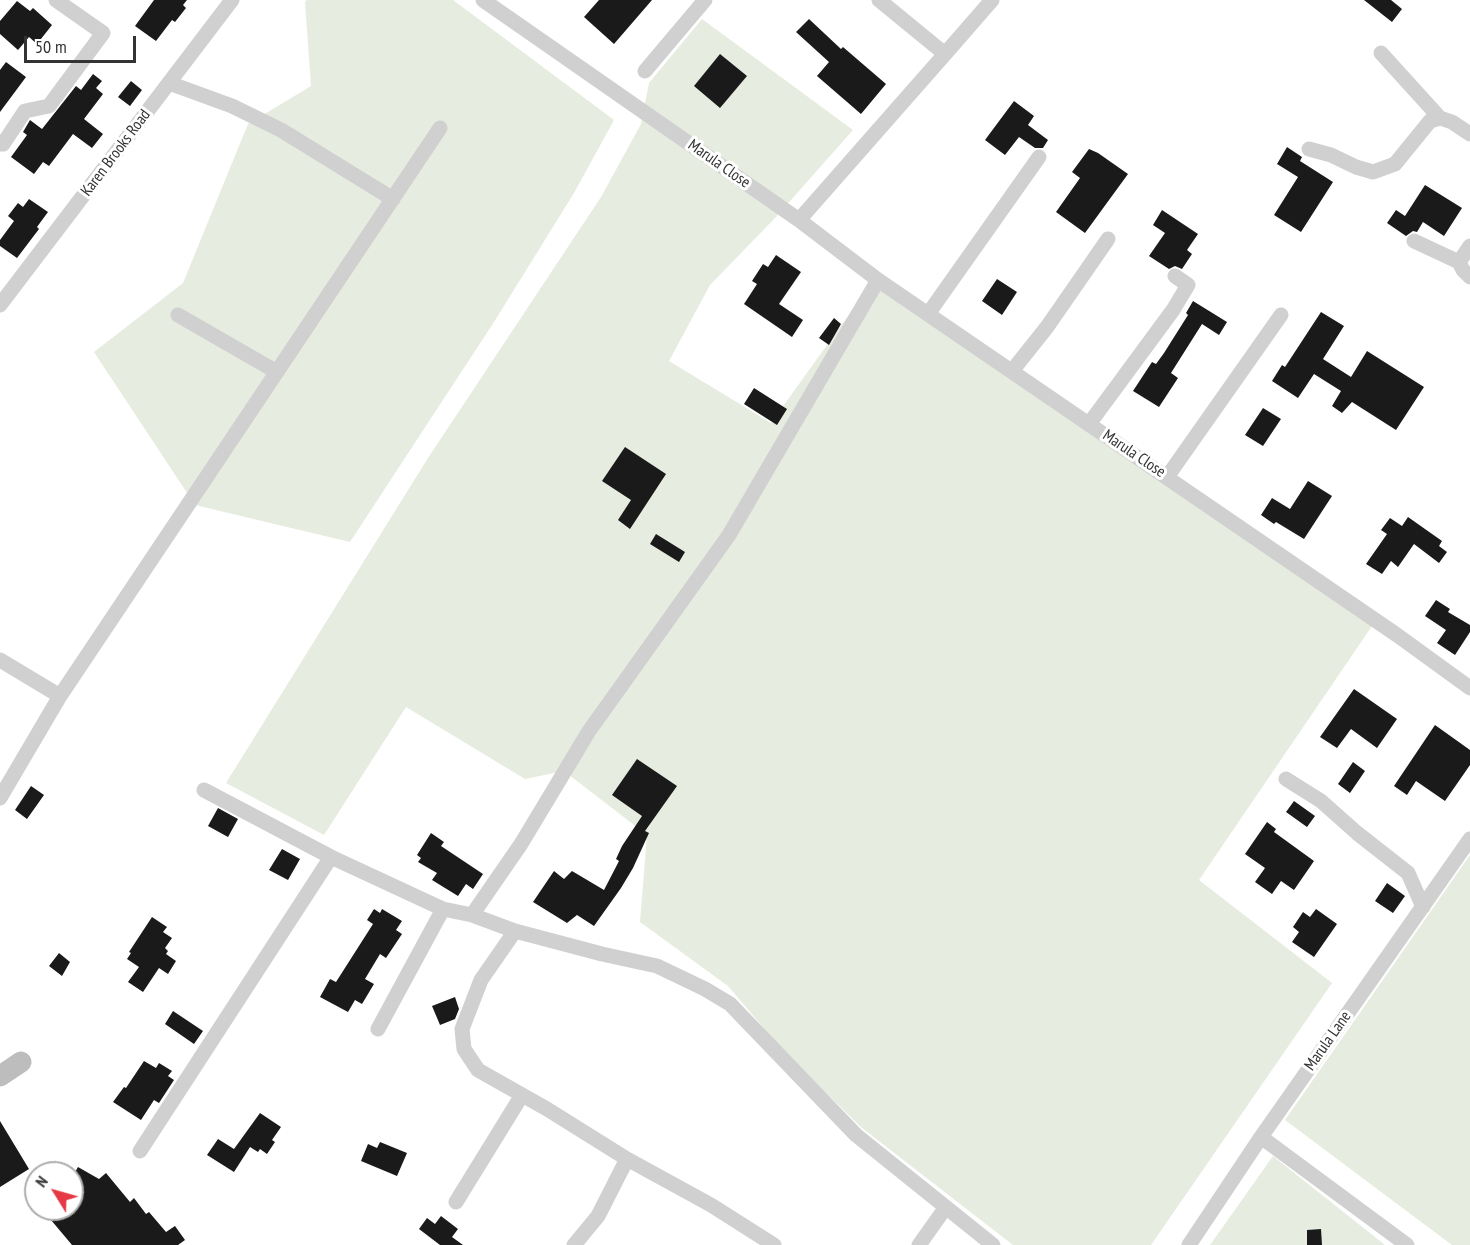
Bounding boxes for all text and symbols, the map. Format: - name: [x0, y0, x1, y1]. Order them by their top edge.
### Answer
- scale bar: [27, 24, 140, 62]
- text: 50 m: [35, 35, 67, 58]
- street label: Karen Brooks Road: [77, 106, 155, 200]
- street label: Marula Close: [684, 136, 754, 192]
- street label: Marula Close: [1099, 426, 1169, 482]
- street label: Marula Lane: [1301, 1008, 1355, 1074]
- north arrow: [24, 1161, 84, 1221]
- text: N: [31, 1172, 52, 1191]

